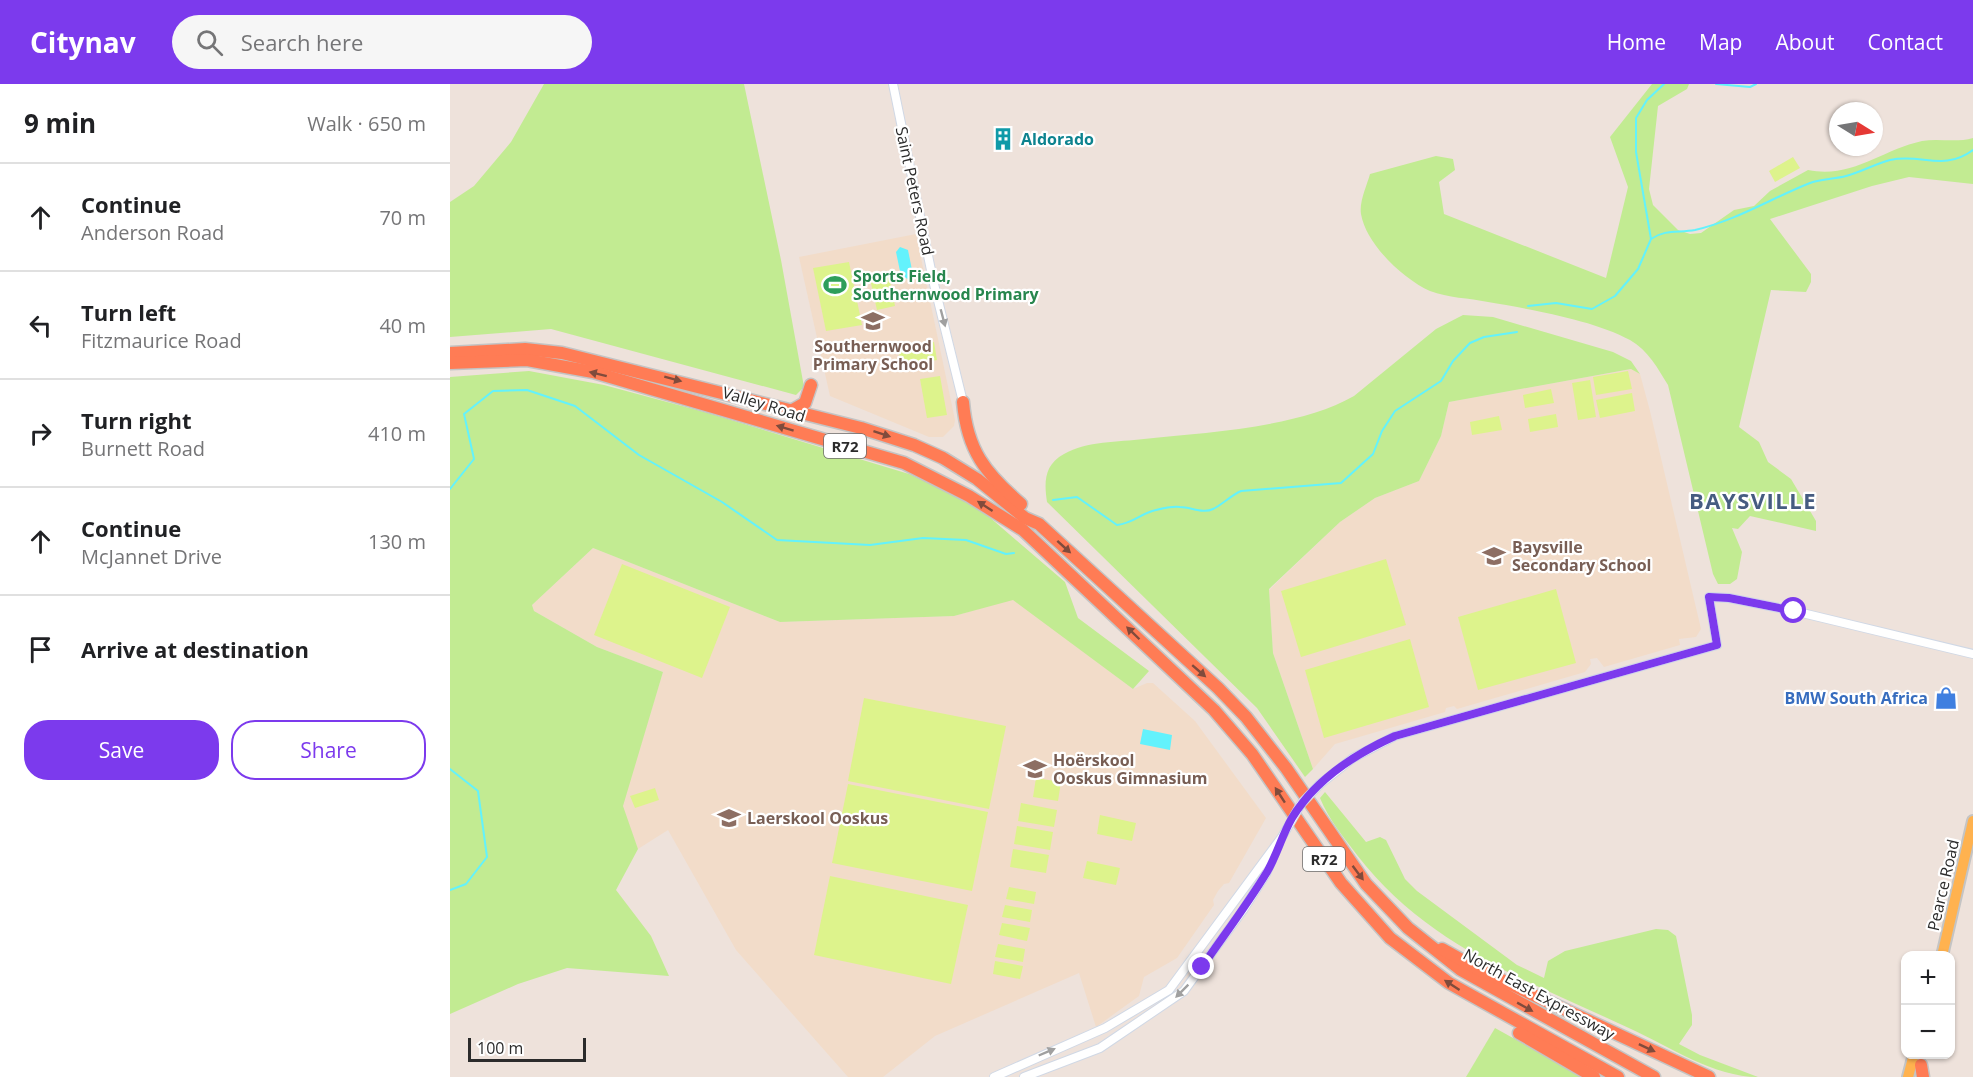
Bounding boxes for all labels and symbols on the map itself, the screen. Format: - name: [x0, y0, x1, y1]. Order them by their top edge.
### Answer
- north arrow: [1829, 102, 1883, 156]
- street label: Saint Peters Road: [891, 125, 939, 257]
- building icon: Aldorado: [990, 126, 1016, 152]
- place label: Aldorado: [1021, 128, 1094, 150]
- place label: Sports Field, Southernwood Primary: [853, 265, 1040, 305]
- sports icon: Sports Field, Southernwood Primary: [822, 272, 848, 298]
- school or university icon: Southernwood Primary School: [860, 308, 886, 334]
- one-way arrow: [939, 309, 949, 327]
- place label: Southernwood Primary School: [813, 335, 933, 375]
- one-way arrow: [589, 368, 607, 378]
- one-way arrow: [664, 375, 682, 384]
- street label: Valley Road: [720, 381, 808, 427]
- one-way arrow: [776, 423, 794, 432]
- one-way arrow: [873, 430, 891, 440]
- road number: R72: [824, 434, 866, 458]
- district label: BAYSVILLE: [1689, 485, 1817, 515]
- one-way arrow: [977, 501, 993, 512]
- place label: Baysville Secondary School: [1512, 536, 1651, 576]
- one-way arrow: [1056, 540, 1071, 554]
- school or university icon: Baysville Secondary School: [1481, 543, 1507, 569]
- route start: [1780, 597, 1806, 623]
- one-way arrow: [1125, 626, 1140, 640]
- one-way arrow: [1191, 664, 1206, 677]
- shop icon: BMW South Africa: [1933, 685, 1959, 711]
- place label: BMW South Africa: [1784, 687, 1928, 709]
- place label: Hoërskool Ooskus Gimnasium: [1053, 749, 1208, 789]
- school or university icon: Hoërskool Ooskus Gimnasium: [1022, 756, 1048, 782]
- one-way arrow: [1275, 787, 1286, 803]
- school or university icon: Laerskool Ooskus: [716, 805, 742, 831]
- place label: Laerskool Ooskus: [747, 807, 888, 829]
- street label: Pearce Road: [1922, 837, 1964, 933]
- road number: R72: [1303, 847, 1345, 871]
- one-way arrow: [1352, 864, 1364, 880]
- street label: North East Expressway: [1459, 943, 1620, 1045]
- route end: [1188, 953, 1214, 979]
- one-way arrow: [1443, 979, 1460, 990]
- one-way arrow: [1176, 984, 1190, 998]
- one-way arrow: [1517, 1002, 1534, 1012]
- scale bar: [468, 1035, 586, 1062]
- one-way arrow: [1638, 1044, 1655, 1053]
- one-way arrow: [1039, 1047, 1057, 1057]

